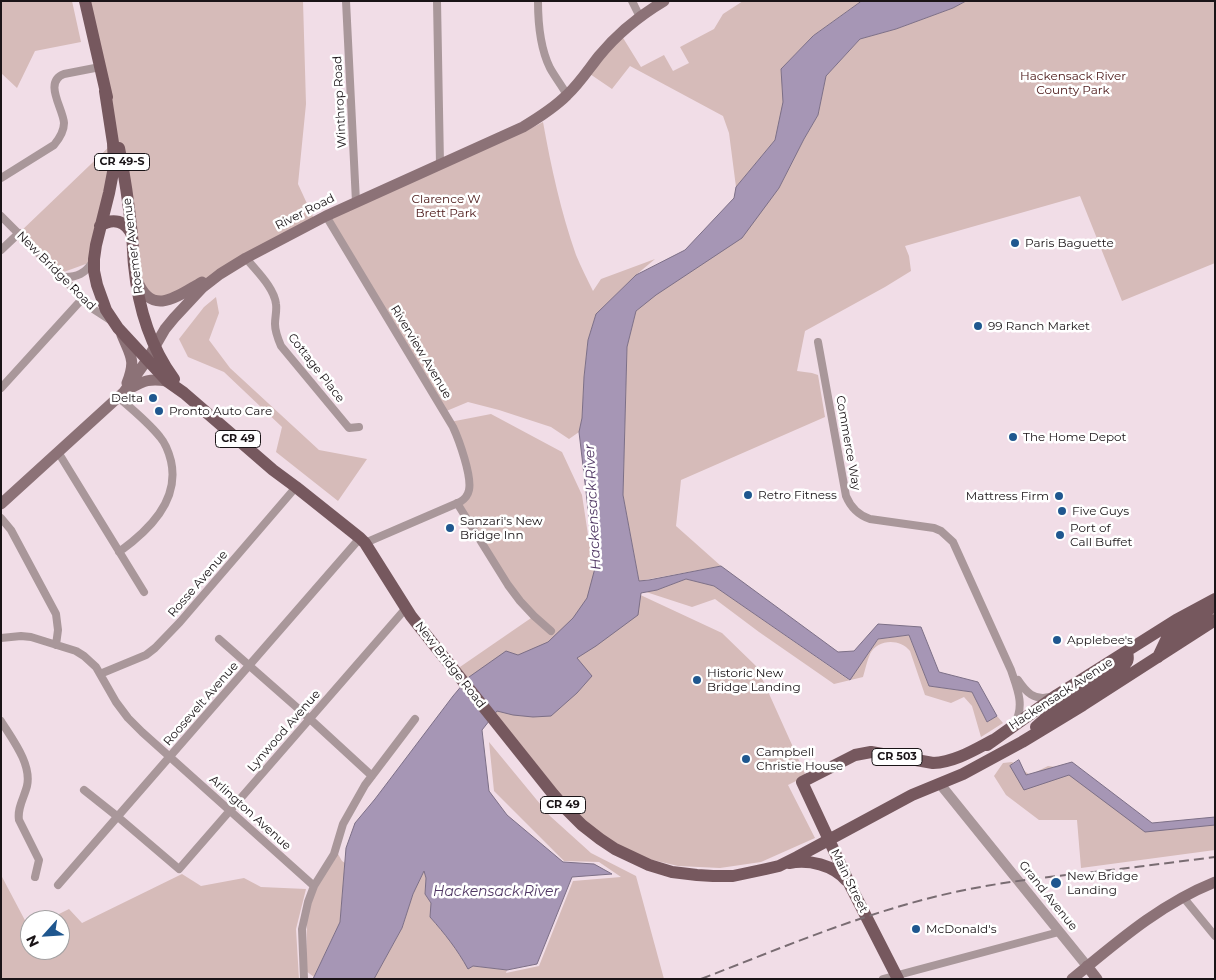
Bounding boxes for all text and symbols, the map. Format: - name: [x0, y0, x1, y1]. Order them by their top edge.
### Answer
- street label: Winthrop Road: [330, 56, 350, 148]
- park label: Hackensack River County Park: [1020, 69, 1126, 97]
- road number: CR 49-S: [94, 154, 150, 170]
- street label: River Road: [273, 191, 337, 233]
- park label: Clarence W Brett Park: [411, 192, 481, 220]
- street label: Roemer Avenue: [120, 197, 146, 295]
- street label: New Bridge Road: [14, 229, 98, 313]
- place label: Paris Baguette: [1025, 236, 1114, 250]
- marker: Paris Baguette: [1009, 237, 1021, 249]
- street label: Riverview Avenue: [387, 303, 455, 401]
- place label: 99 Ranch Market: [988, 319, 1090, 333]
- marker: 99 Ranch Market: [972, 320, 984, 332]
- street label: Cottage Place: [285, 331, 347, 405]
- place label: Delta: [111, 391, 143, 405]
- marker: Delta: [147, 392, 159, 404]
- street label: Commerce Way: [833, 394, 863, 492]
- place label: Pronto Auto Care: [169, 404, 272, 418]
- marker: Pronto Auto Care: [153, 405, 165, 417]
- road number: CR 49: [216, 430, 260, 448]
- place label: The Home Depot: [1023, 430, 1126, 444]
- marker: The Home Depot: [1007, 431, 1019, 443]
- water label: Hackensack River: [581, 444, 605, 570]
- place label: Retro Fitness: [758, 488, 837, 502]
- marker: Retro Fitness: [742, 489, 754, 501]
- place label: Mattress Firm: [966, 489, 1049, 503]
- marker: Mattress Firm: [1053, 490, 1065, 502]
- place label: Five Guys: [1072, 504, 1129, 518]
- marker: Five Guys: [1056, 505, 1068, 517]
- place label: Sanzari's New Bridge Inn: [460, 514, 543, 542]
- place label: Port of Call Buffet: [1070, 521, 1132, 549]
- marker: Sanzari's New Bridge Inn: [444, 522, 456, 534]
- marker: Port of Call Buffet: [1054, 529, 1066, 541]
- street label: Rosse Avenue: [165, 548, 231, 620]
- street label: New Bridge Road: [412, 619, 488, 711]
- place label: Applebee's: [1067, 633, 1133, 647]
- marker: Applebee's: [1051, 634, 1063, 646]
- street label: Hackensack Avenue: [1006, 655, 1116, 733]
- street label: Roosevelt Avenue: [161, 659, 241, 749]
- place label: Historic New Bridge Landing: [707, 666, 801, 694]
- marker: Historic New Bridge Landing: [691, 674, 703, 686]
- street label: Lynwood Avenue: [245, 687, 323, 775]
- place label: Campbell Christie House: [756, 745, 843, 773]
- road number: CR 503: [872, 749, 922, 766]
- marker: Campbell Christie House: [740, 753, 752, 765]
- street label: Arlington Avenue: [206, 773, 294, 853]
- road number: CR 49: [540, 796, 586, 814]
- street label: Main Street: [827, 847, 871, 915]
- street label: Grand Avenue: [1016, 858, 1080, 934]
- place label: New Bridge Landing: [1067, 869, 1138, 897]
- marker: New Bridge Landing: [1049, 876, 1063, 890]
- water label: Hackensack River: [433, 884, 559, 900]
- north arrow: [20, 910, 70, 960]
- place label: McDonald's: [926, 922, 996, 936]
- marker: McDonald's: [910, 923, 922, 935]
- text: N: [22, 932, 43, 950]

